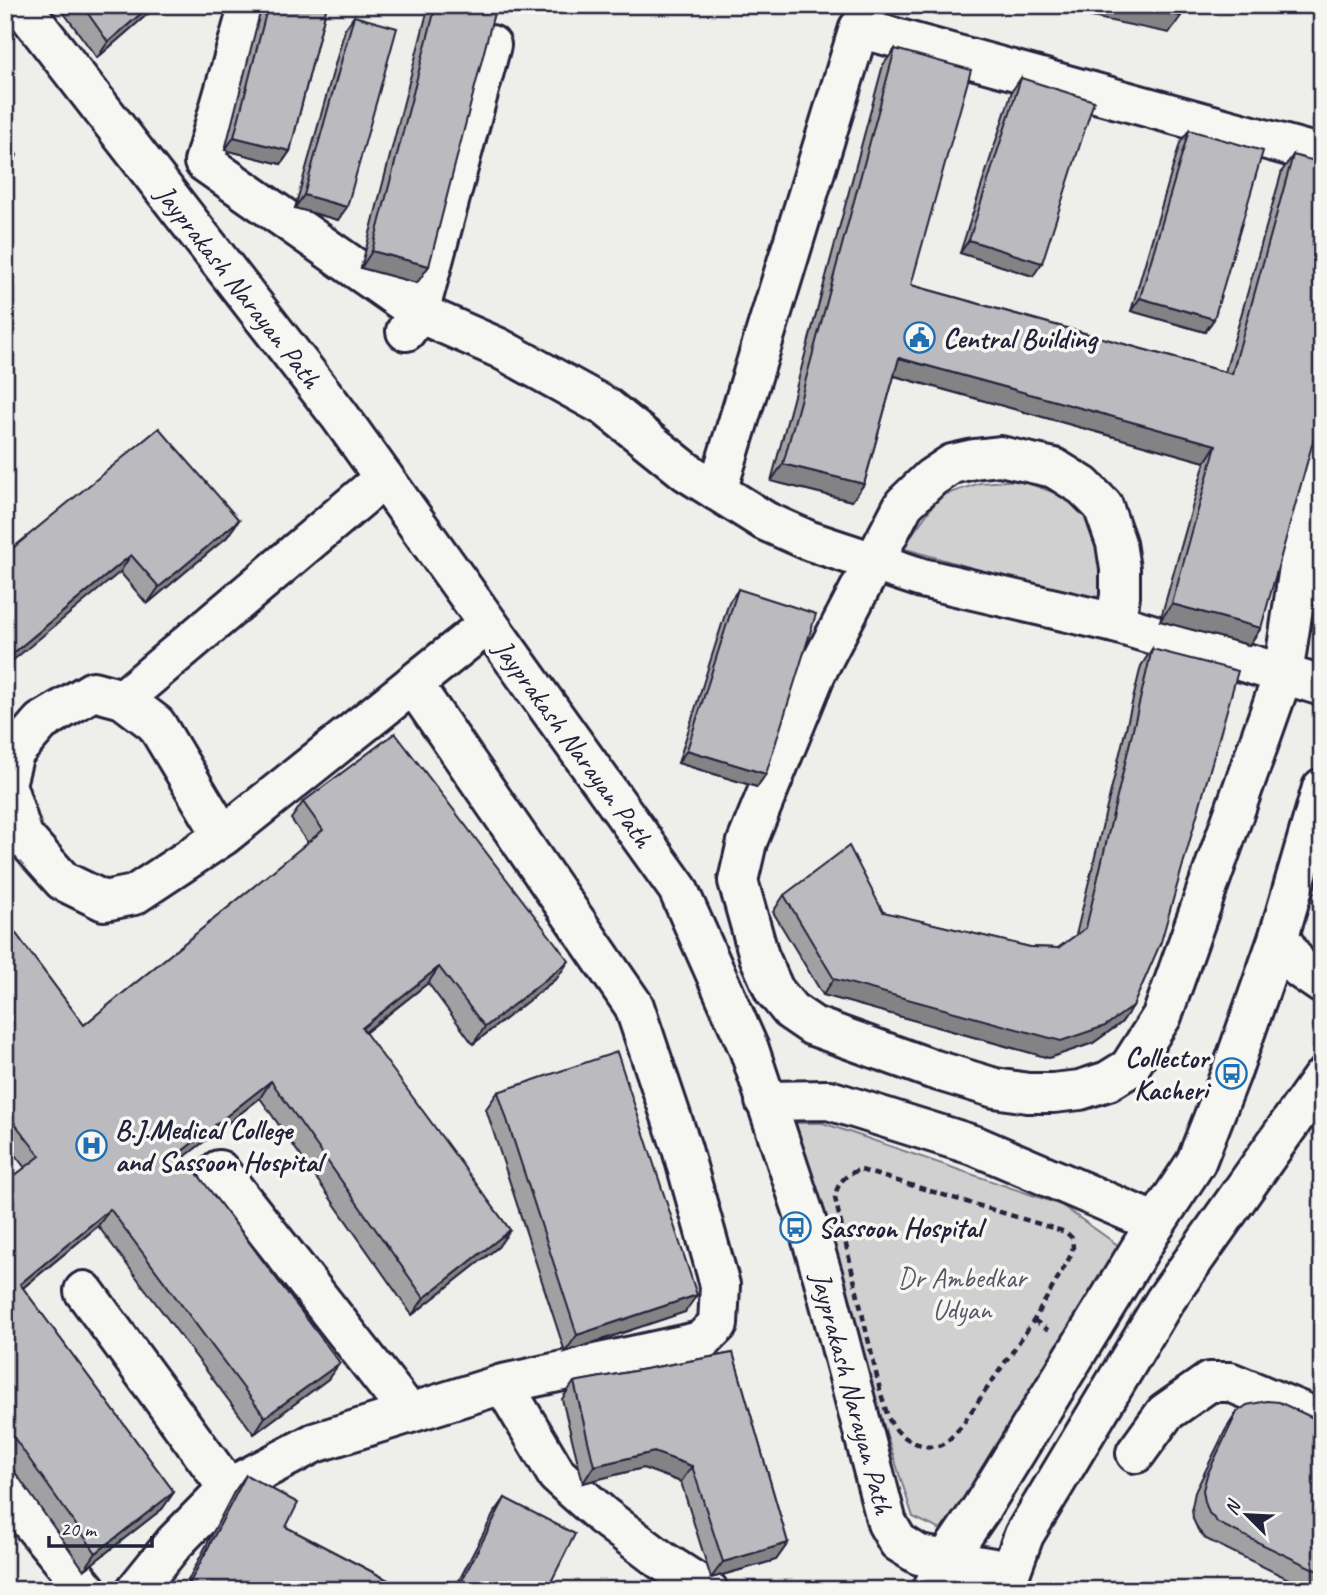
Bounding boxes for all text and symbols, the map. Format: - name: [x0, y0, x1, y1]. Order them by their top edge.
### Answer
- street label: Jayprakash Narayan Path: [147, 176, 330, 396]
- public building icon: Central Building: [903, 321, 937, 355]
- place label: Central Building: [943, 321, 1099, 356]
- street label: Jayprakash Narayan Path: [485, 631, 662, 855]
- place label: Collector Kacheri: [1125, 1040, 1212, 1107]
- bus stop icon: Collector Kacheri: [1214, 1056, 1248, 1090]
- place label: B.J.Medical College and Sassoon Hospital: [115, 1112, 327, 1179]
- hospital icon: B.J.Medical College and Sassoon Hospital: [75, 1128, 109, 1162]
- bus stop icon: Sassoon Hospital: [778, 1210, 812, 1244]
- place label: Sassoon Hospital: [818, 1210, 988, 1245]
- park label: Dr Ambedkar Udyan: [898, 1260, 1028, 1327]
- street label: Jayprakash Narayan Path: [803, 1266, 902, 1519]
- north arrow: [1212, 1480, 1282, 1550]
- text: N: [1219, 1495, 1247, 1519]
- scale bar: [49, 1504, 152, 1548]
- text: 20 m: [60, 1516, 98, 1542]

